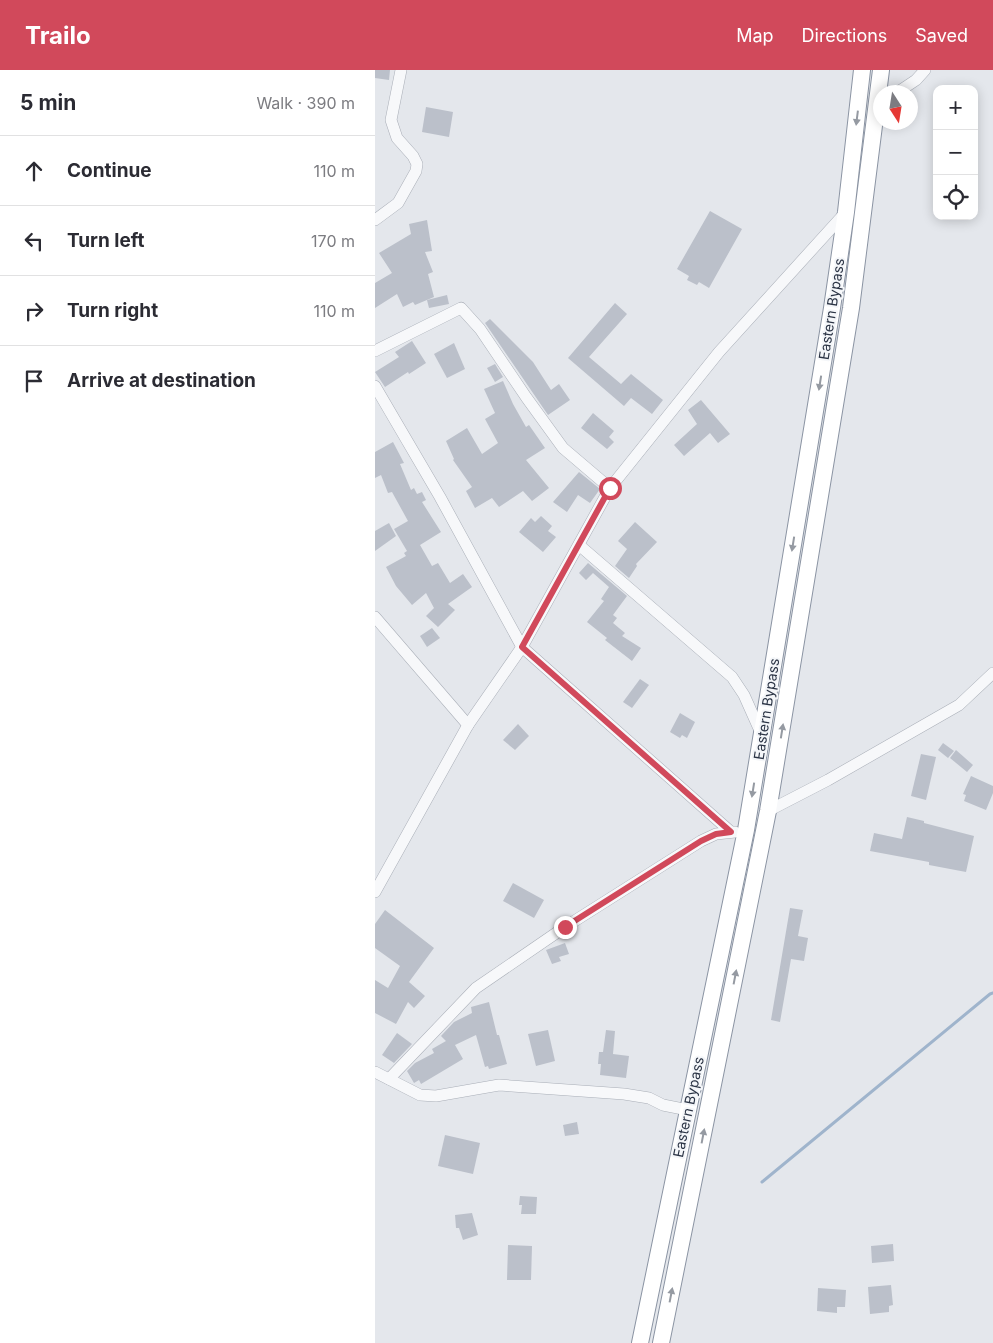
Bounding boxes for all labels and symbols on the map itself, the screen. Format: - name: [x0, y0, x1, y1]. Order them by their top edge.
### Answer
- north arrow: [873, 85, 918, 130]
- one-way arrow: [853, 111, 861, 127]
- street label: Eastern Bypass: [815, 257, 847, 361]
- one-way arrow: [815, 376, 823, 392]
- route start: [599, 477, 622, 500]
- one-way arrow: [788, 536, 796, 552]
- street label: Eastern Bypass: [750, 657, 782, 761]
- one-way arrow: [778, 723, 786, 739]
- one-way arrow: [748, 783, 756, 799]
- route end: [554, 916, 577, 939]
- one-way arrow: [731, 969, 739, 984]
- street label: Eastern Bypass: [669, 1055, 707, 1159]
- one-way arrow: [699, 1128, 707, 1143]
- one-way arrow: [667, 1287, 675, 1303]

